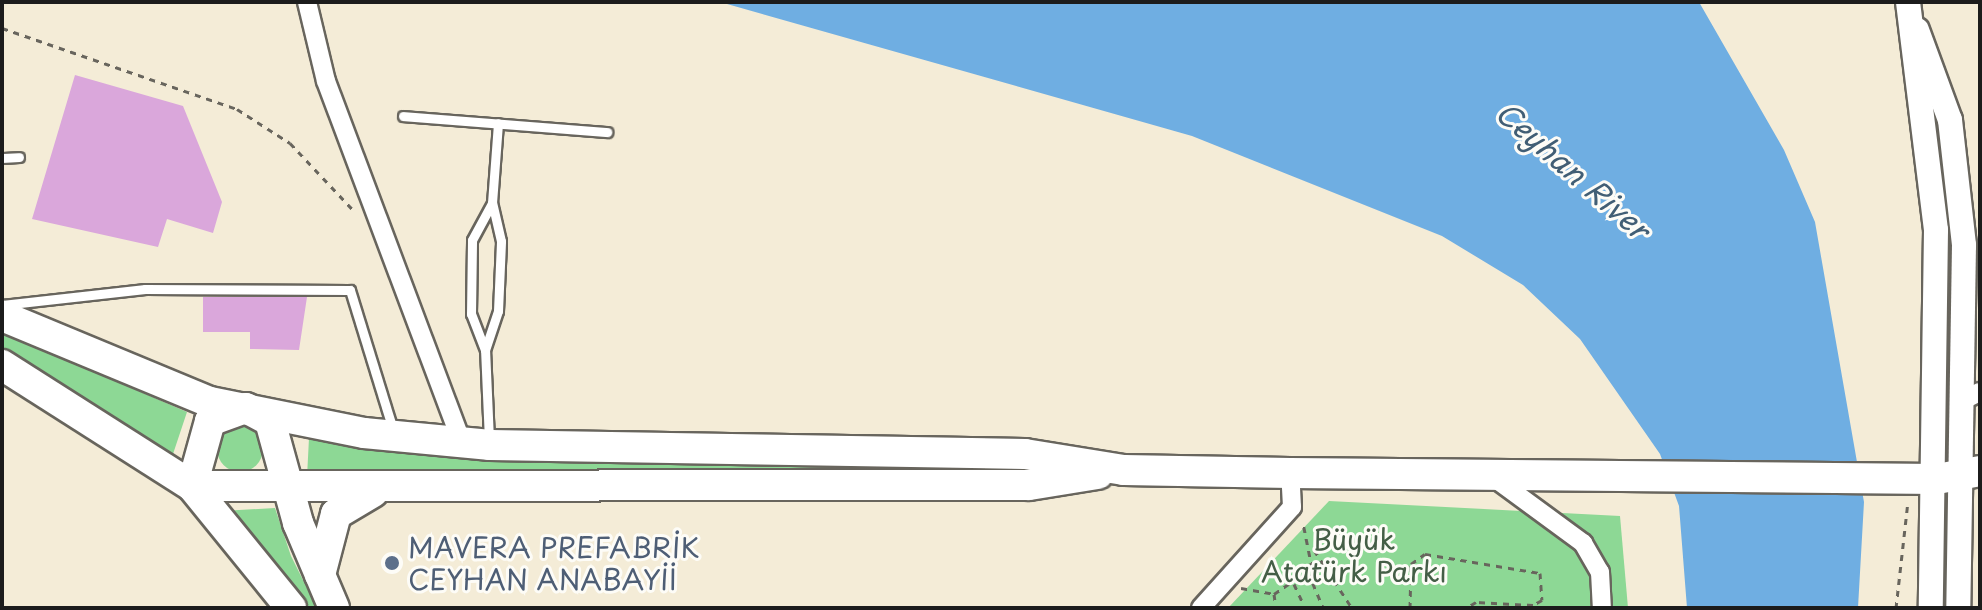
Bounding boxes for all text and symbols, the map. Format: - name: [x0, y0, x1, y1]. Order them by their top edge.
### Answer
- water label: Ceyhan River: [1489, 94, 1657, 246]
- park label: Büyük Atatürk Parkı: [1260, 522, 1448, 588]
- place label: MAVERA PREFABRİK CEYHAN ANABAYİİ: [408, 530, 699, 596]
- marker: MAVERA PREFABRİK CEYHAN ANABAYİİ: [383, 554, 401, 572]

